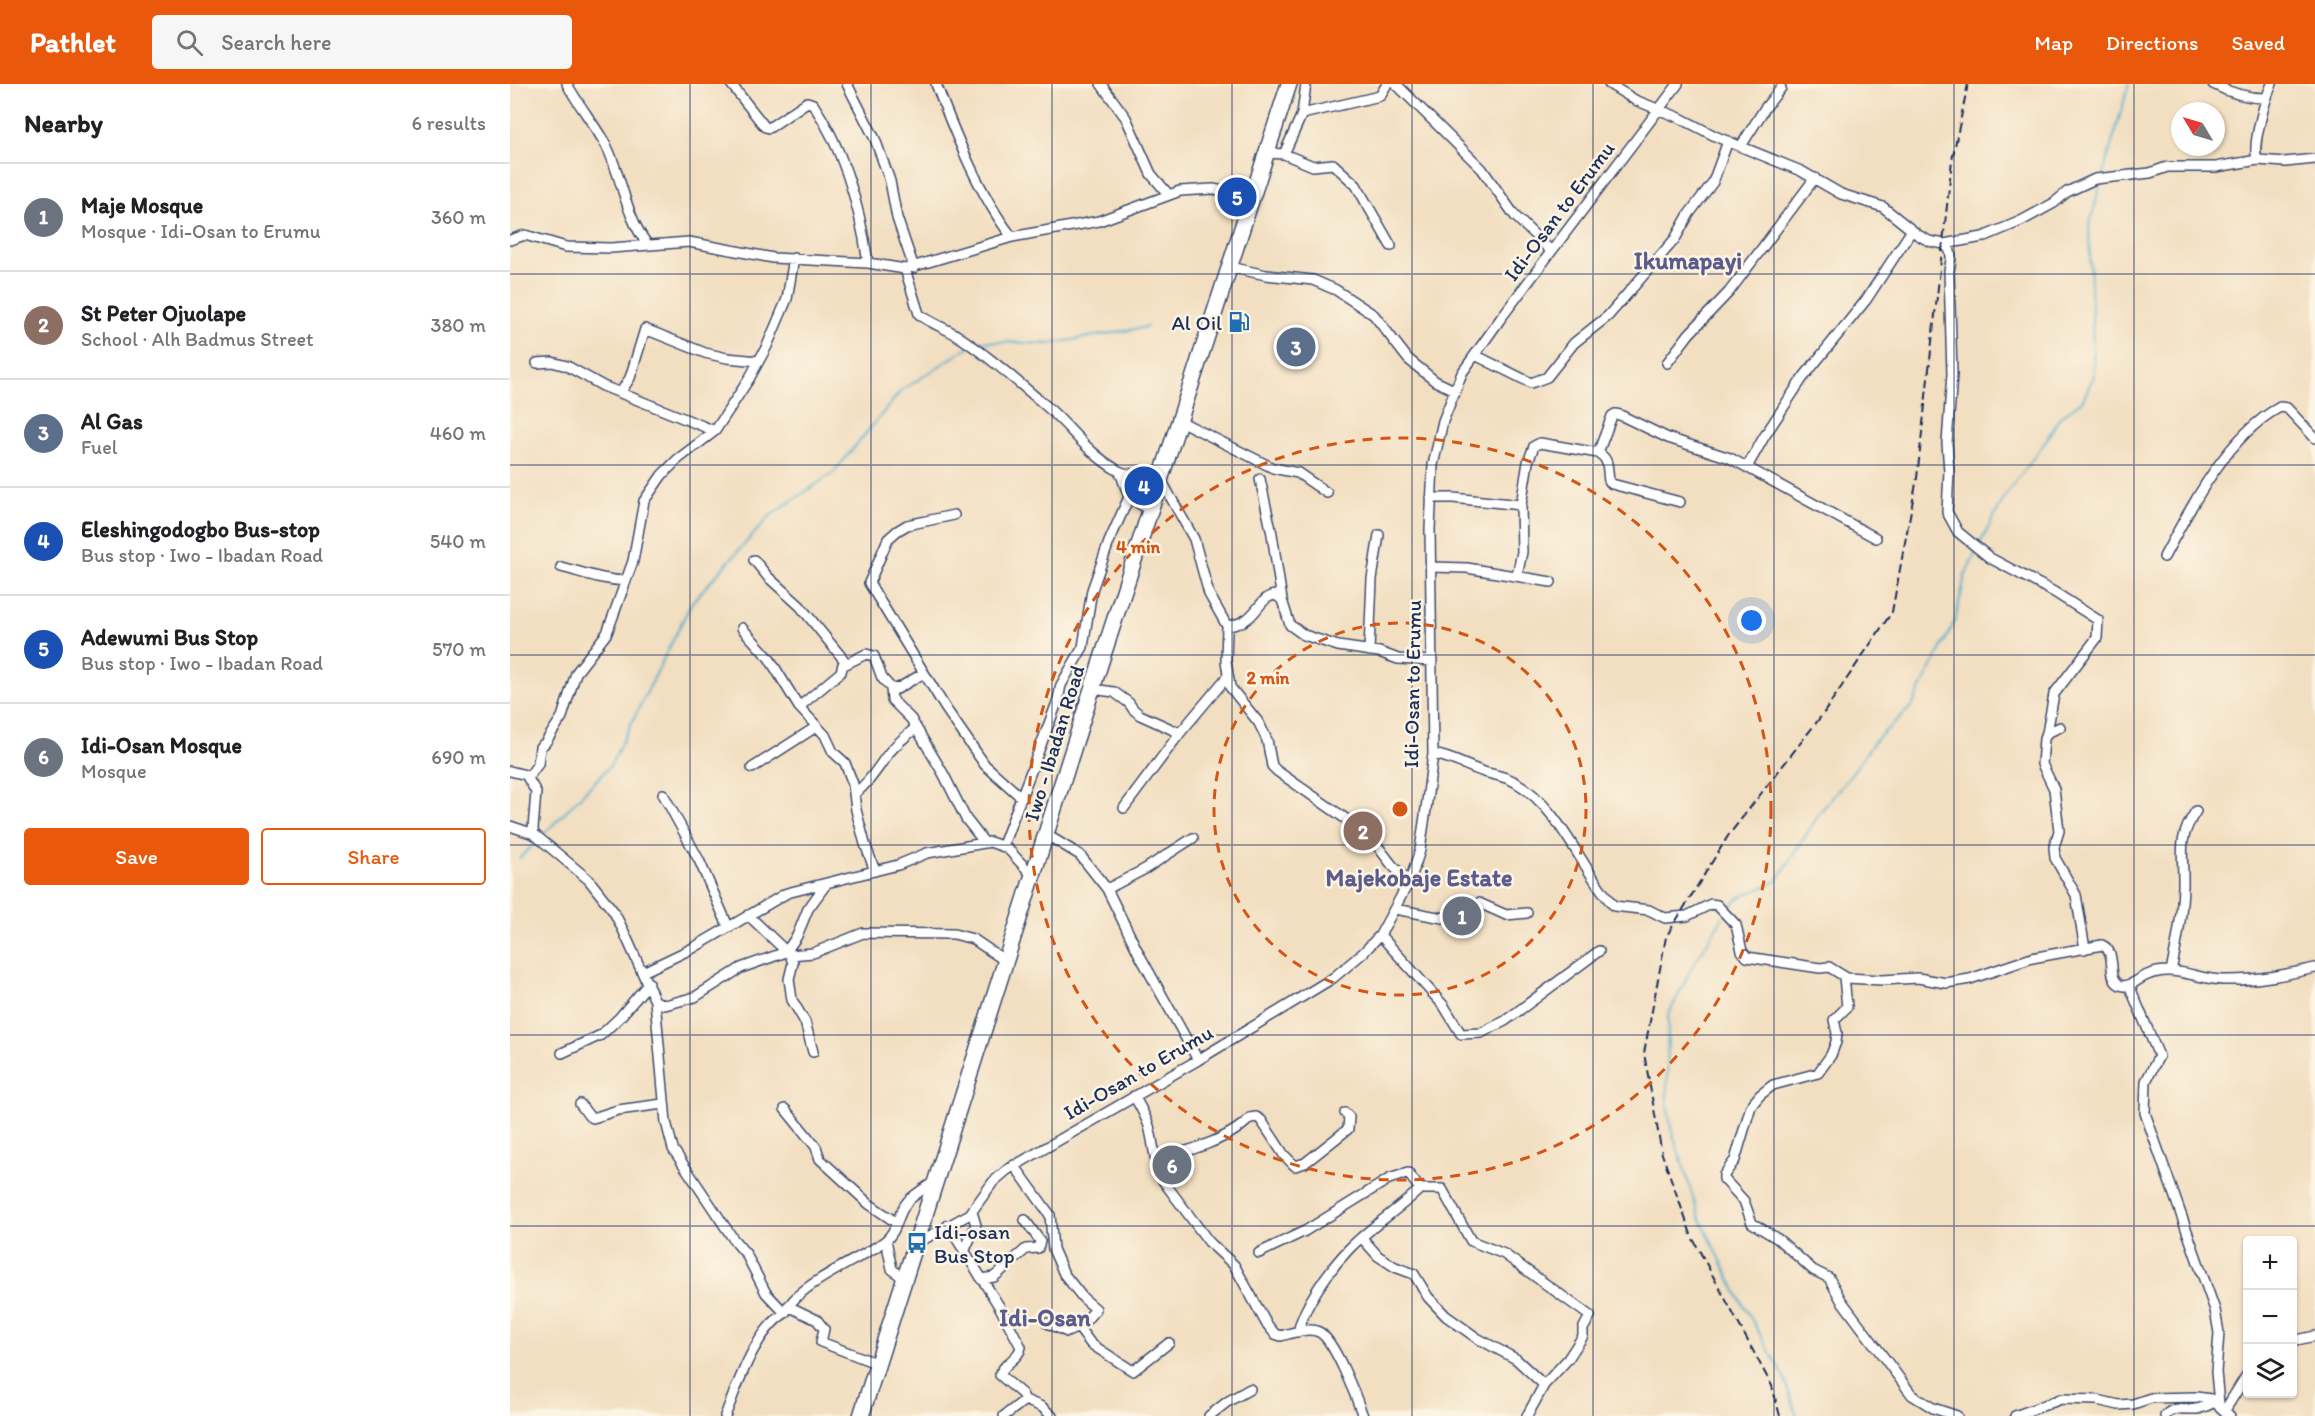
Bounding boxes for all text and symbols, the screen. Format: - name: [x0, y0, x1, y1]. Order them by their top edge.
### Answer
- search box: [152, 15, 572, 69]
- text: Pathlet: [30, 25, 116, 59]
- icon: search: [173, 26, 206, 59]
- text: Search here: [221, 29, 331, 56]
- text: Map: [2035, 30, 2073, 55]
- text: Directions: [2106, 30, 2198, 55]
- text: Saved: [2231, 30, 2285, 55]
- north arrow: [2171, 102, 2225, 156]
- text: Nearby: [24, 107, 103, 139]
- text: 6 results: [412, 111, 486, 135]
- street label: Idi-Osan to Erumu: [1498, 136, 1620, 286]
- pin: 5: [1218, 174, 1256, 220]
- text: Maje Mosque: [81, 192, 203, 219]
- text: 1: [39, 205, 48, 229]
- text: 360 m: [431, 205, 486, 229]
- text: Mosque · Idi-Osan to Erumu: [81, 219, 321, 243]
- district label: Ikumapayi: [1634, 246, 1742, 276]
- text: St Peter Ojuolape: [81, 300, 246, 327]
- place label: Al Oil: [1171, 310, 1222, 335]
- fuel station icon: Al Oil: [1227, 310, 1251, 334]
- text: 2: [38, 313, 49, 337]
- text: 380 m: [431, 313, 486, 337]
- pin: 3: [1276, 324, 1316, 370]
- text: School · Alh Badmus Street: [81, 327, 314, 351]
- text: Al Gas: [81, 408, 143, 435]
- text: 3: [38, 421, 49, 445]
- text: 460 m: [430, 421, 486, 445]
- text: Fuel: [81, 435, 117, 459]
- pin: 4: [1124, 464, 1164, 508]
- text: Eleshingodogbo Bus-stop: [81, 516, 320, 543]
- text: 4: [37, 529, 50, 553]
- text: 540 m: [430, 529, 486, 553]
- text: 4 min: [1116, 536, 1161, 558]
- text: Bus stop · Iwo - Ibadan Road: [81, 543, 323, 567]
- street label: Idi-Osan to Erumu: [1398, 600, 1426, 768]
- your location: [1737, 606, 1766, 635]
- text: Adewumi Bus Stop: [81, 624, 258, 651]
- text: 5: [38, 637, 49, 661]
- text: 570 m: [432, 637, 486, 661]
- text: Bus stop · Iwo - Ibadan Road: [81, 651, 323, 675]
- street label: Iwo - Ibadan Road: [1018, 662, 1090, 824]
- text: 2 min: [1247, 667, 1290, 689]
- text: Idi-Osan Mosque: [81, 732, 242, 759]
- text: 6: [38, 745, 49, 769]
- text: 690 m: [431, 745, 486, 769]
- text: Mosque: [81, 759, 147, 783]
- centre of rings: [1390, 799, 1410, 819]
- pin: 2: [1344, 808, 1382, 854]
- button: Save: [24, 828, 249, 885]
- button: Share: [261, 828, 486, 885]
- district label: Majekobaje Estate: [1326, 863, 1512, 893]
- pin: 1: [1442, 894, 1482, 938]
- street label: Idi-Osan to Erumu: [1059, 1019, 1217, 1125]
- pin: 6: [1152, 1142, 1192, 1188]
- place label: Idi-osan Bus Stop: [934, 1219, 1015, 1268]
- bus stop icon: Idi-osan Bus Stop: [905, 1231, 929, 1255]
- map controls: [2243, 1236, 2297, 1398]
- button: +: [2243, 1236, 2297, 1290]
- button: −: [2243, 1290, 2297, 1344]
- district label: Idi-Osan: [999, 1303, 1091, 1332]
- button: layers: [2243, 1344, 2297, 1398]

